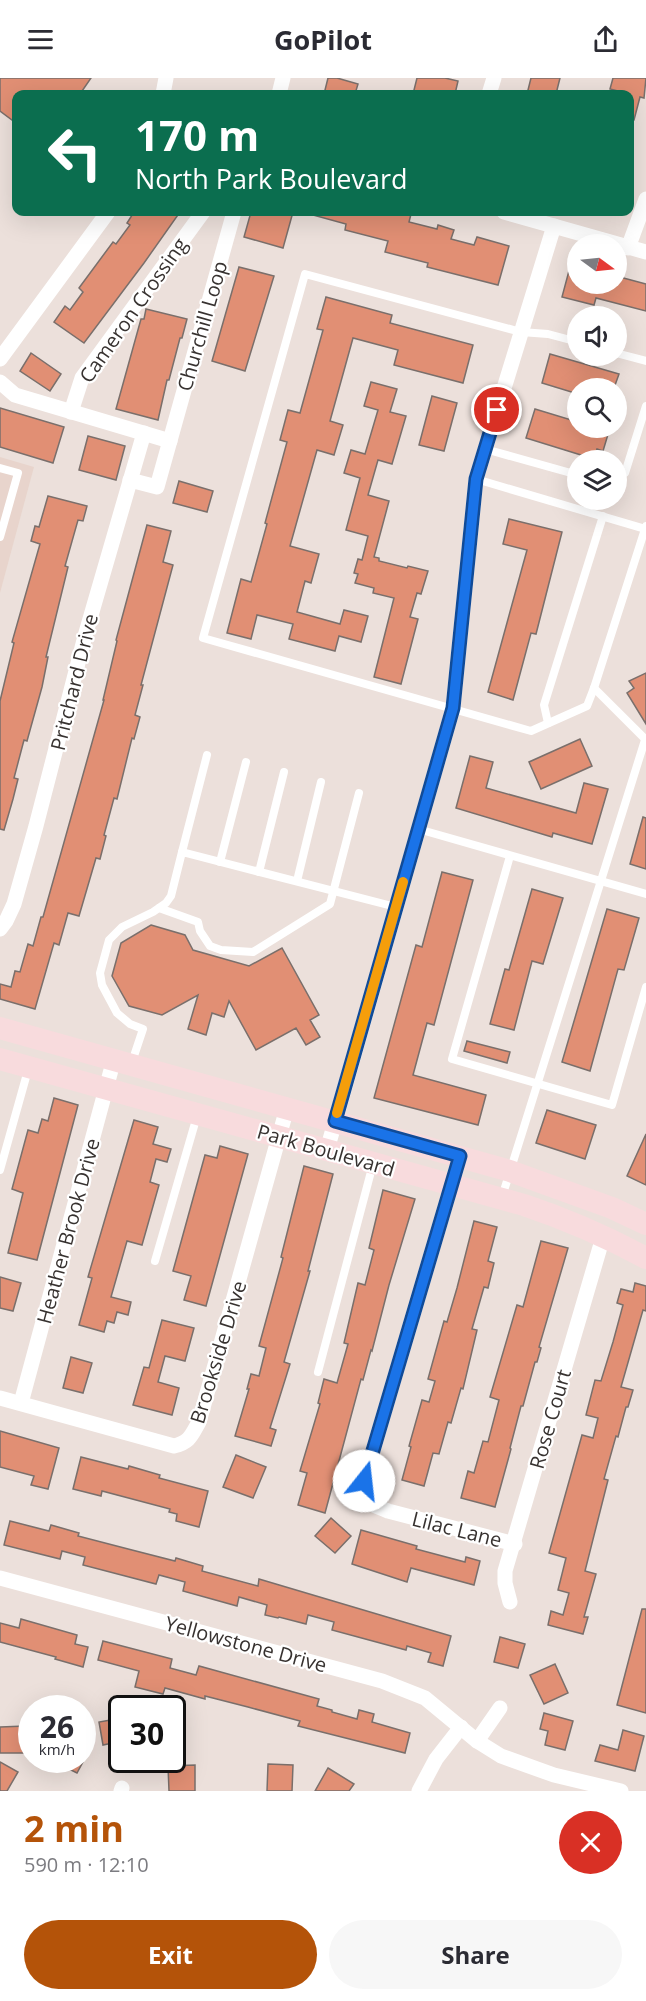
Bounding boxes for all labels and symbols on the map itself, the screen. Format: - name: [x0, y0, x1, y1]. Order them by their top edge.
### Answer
- street label: Cameron Crossing: [73, 232, 193, 388]
- north arrow: [567, 234, 627, 294]
- street label: Churchill Loop: [171, 258, 233, 394]
- pin: [471, 384, 522, 435]
- street label: Pritchard Drive: [44, 611, 104, 753]
- street label: Park Boulevard: [254, 1117, 398, 1183]
- street label: Heather Brook Drive: [30, 1135, 106, 1327]
- street label: Brookside Drive: [183, 1277, 253, 1427]
- street label: Rose Court: [523, 1366, 577, 1472]
- position arrow: [332, 1449, 396, 1513]
- street label: Lilac Lane: [409, 1505, 505, 1553]
- street label: Yellowstone Drive: [162, 1609, 330, 1679]
- speed limit sign: 30: [108, 1695, 186, 1773]

